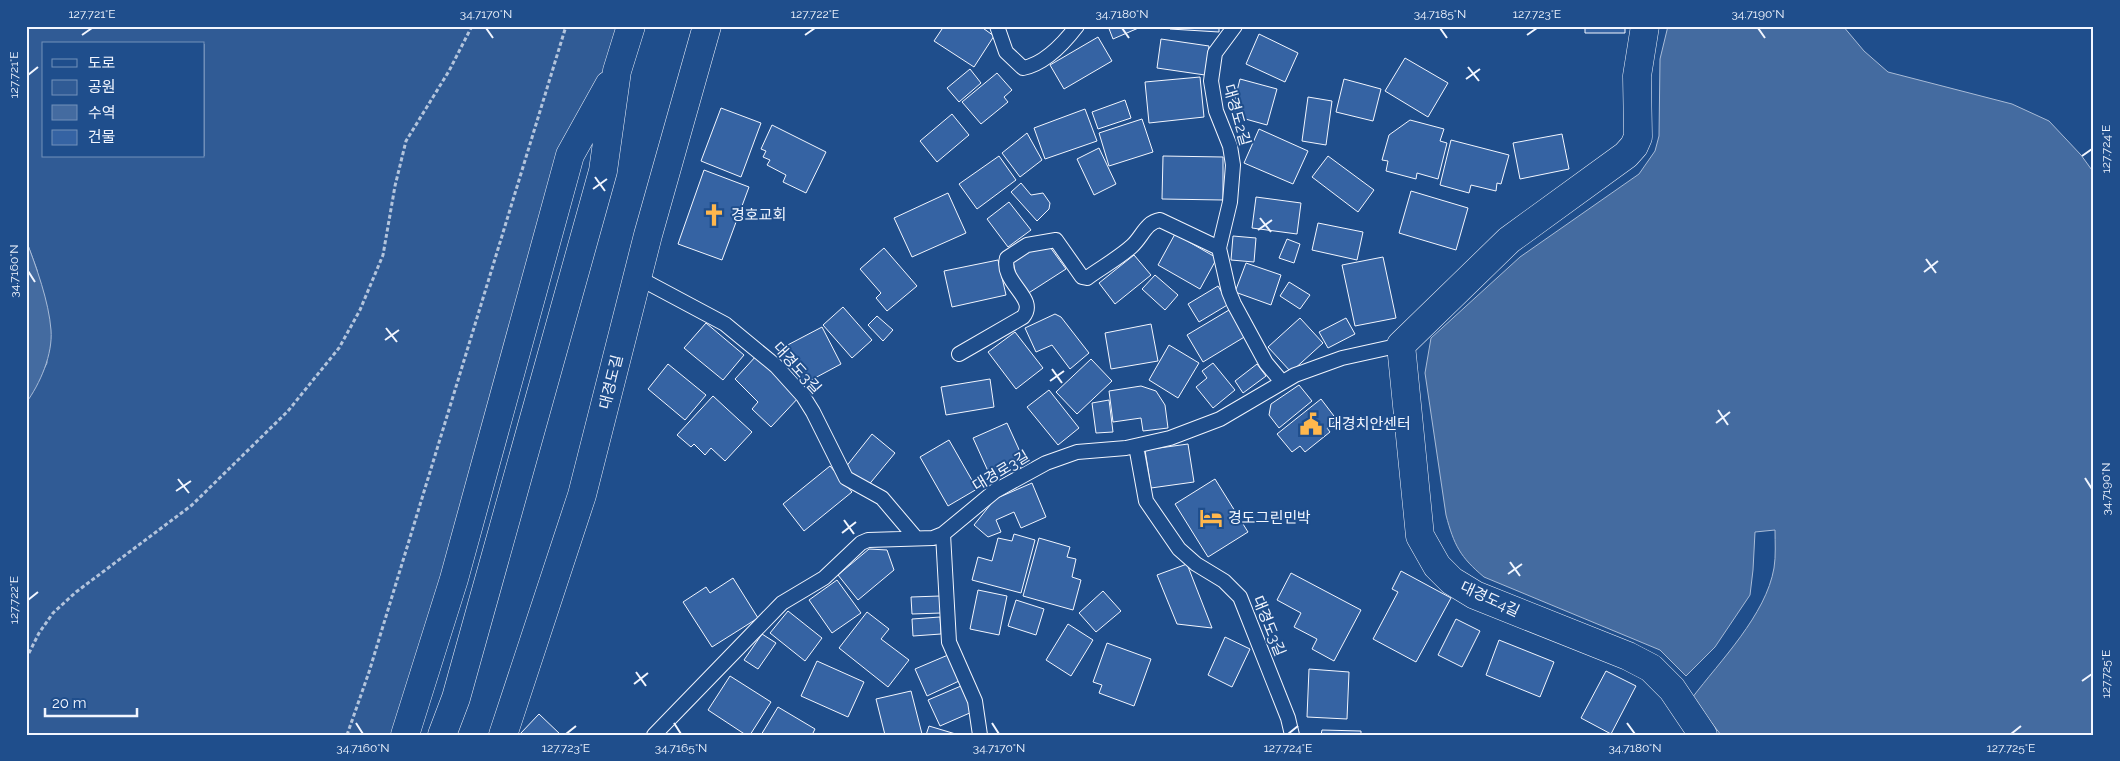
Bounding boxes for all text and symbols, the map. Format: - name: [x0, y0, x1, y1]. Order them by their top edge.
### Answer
- text: 127.721°E: [68, 7, 116, 21]
- text: 34.7170°N: [460, 7, 512, 21]
- text: 127.722°E: [791, 7, 839, 21]
- text: 34.7180°N: [1095, 7, 1149, 21]
- text: 34.7185°N: [1414, 7, 1466, 21]
- text: 127.723°E: [1513, 7, 1561, 21]
- text: 34.7190°N: [1731, 7, 1785, 21]
- legend: [42, 42, 205, 158]
- text: 127.721°E: [7, 51, 21, 99]
- text: 도로: [88, 54, 116, 72]
- text: 공원: [88, 78, 116, 96]
- street label: 대경도2길: [1220, 82, 1254, 148]
- text: 수역: [88, 104, 116, 122]
- text: 127.724°E: [2099, 125, 2113, 173]
- text: 건물: [88, 128, 116, 146]
- church icon: 경호교회: [701, 202, 727, 228]
- place label: 경호교회: [731, 206, 786, 224]
- text: 34.7160°N: [7, 244, 21, 298]
- street label: 대경도3길: [769, 338, 825, 398]
- street label: 대경도길: [596, 353, 626, 411]
- public building icon: 대경치안센터: [1298, 411, 1324, 437]
- place label: 대경치안센터: [1328, 415, 1411, 433]
- street label: 대경로3길: [969, 447, 1033, 495]
- text: 34.7190°N: [2099, 462, 2113, 516]
- hotel icon: 경도그린민박: [1198, 505, 1224, 531]
- place label: 경도그린민박: [1228, 509, 1311, 527]
- text: 127.722°E: [7, 576, 21, 624]
- street label: 대경도4길: [1457, 577, 1523, 621]
- street label: 대경도3길: [1249, 593, 1289, 659]
- text: 127.725°E: [2099, 650, 2113, 698]
- scale bar: [45, 686, 138, 718]
- text: 20 m: [52, 694, 87, 712]
- text: 34.7160°N: [336, 741, 390, 755]
- text: 127.723°E: [542, 741, 590, 755]
- text: 34.7165°N: [655, 741, 707, 755]
- text: 34.7170°N: [973, 741, 1025, 755]
- text: 127.724°E: [1264, 741, 1312, 755]
- text: 34.7180°N: [1608, 741, 1662, 755]
- text: 127.725°E: [1987, 741, 2035, 755]

